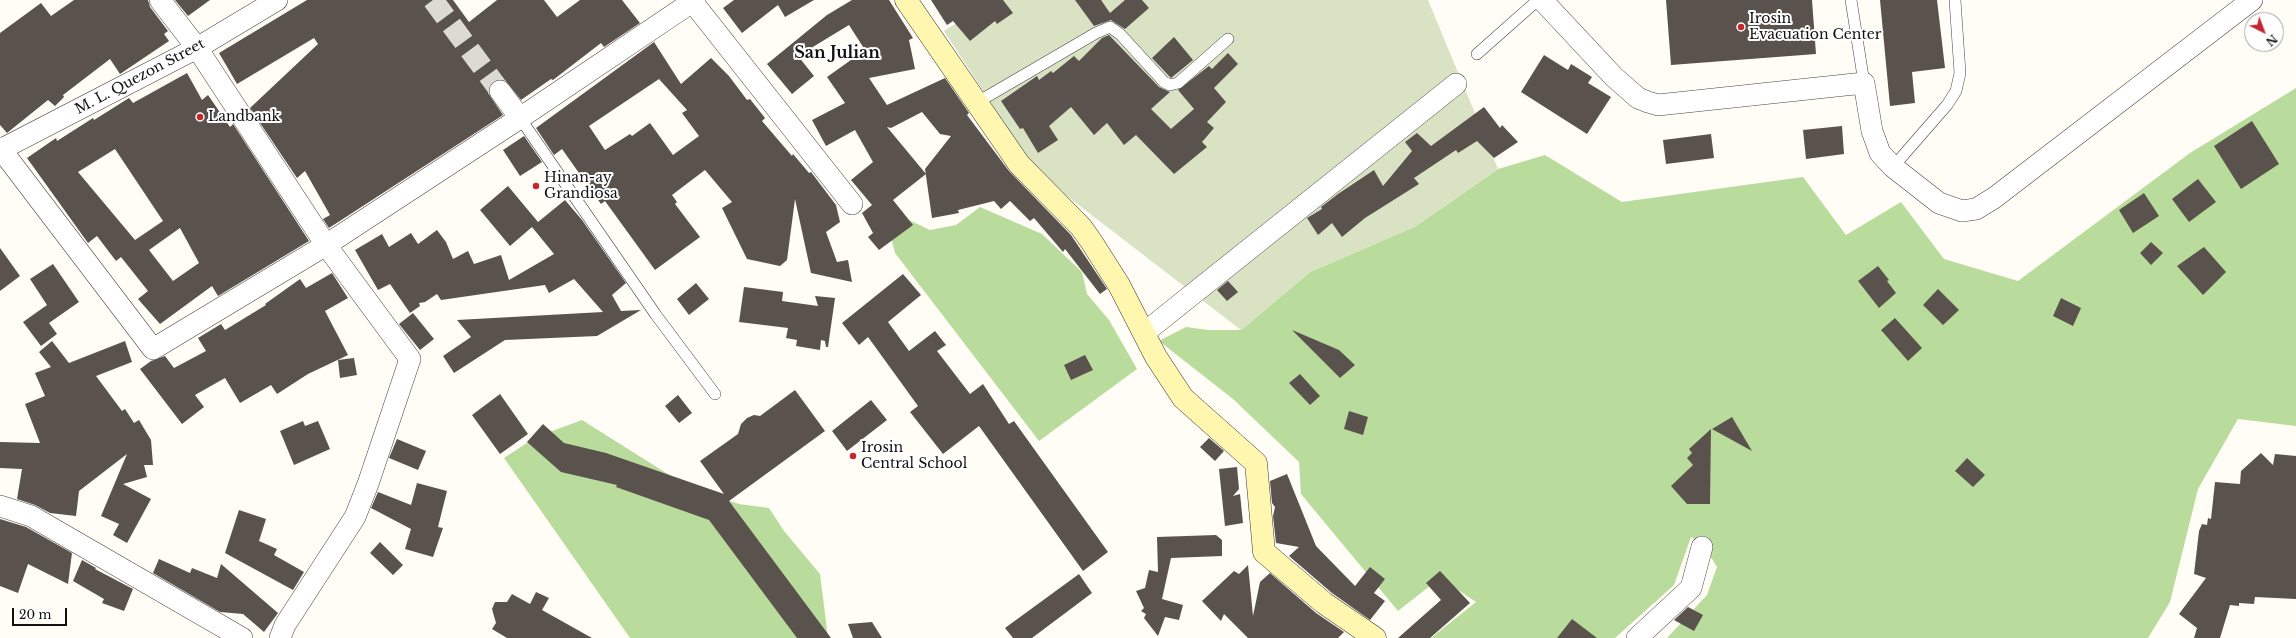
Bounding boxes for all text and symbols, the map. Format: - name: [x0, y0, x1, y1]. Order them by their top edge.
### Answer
- place label: Irosin Evacuation Center: [1749, 11, 1881, 44]
- north arrow: [2244, 12, 2284, 52]
- marker: Irosin Evacuation Center: [1736, 22, 1746, 32]
- text: N: [2263, 32, 2280, 49]
- street label: M. L. Quezon Street: [72, 36, 208, 118]
- district label: San Julian: [794, 43, 880, 63]
- place label: Landbank: [208, 109, 280, 125]
- marker: Landbank: [195, 112, 205, 122]
- place label: Hinan-ay Grandiosa: [544, 170, 618, 202]
- marker: Hinan-ay Grandiosa: [531, 181, 541, 191]
- place label: Irosin Central School: [861, 440, 967, 472]
- marker: Irosin Central School: [848, 451, 858, 461]
- scale bar: [14, 600, 69, 626]
- text: 20 m: [19, 607, 51, 622]

